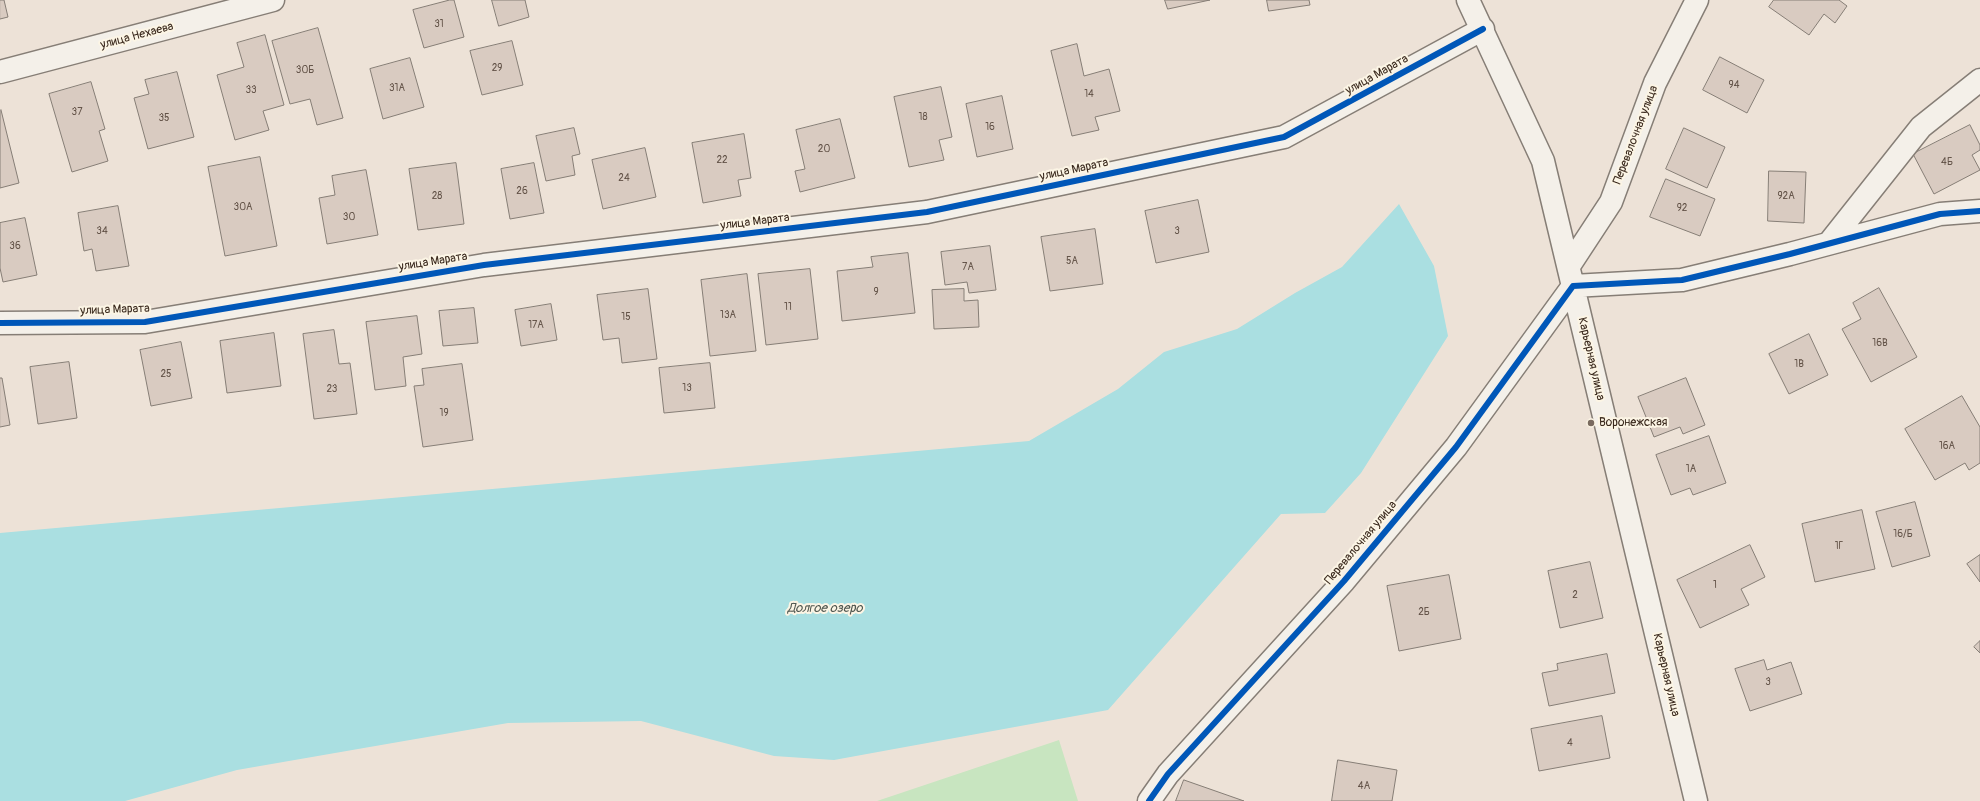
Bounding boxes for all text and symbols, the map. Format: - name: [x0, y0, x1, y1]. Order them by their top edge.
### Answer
- house number: 31: [434, 18, 444, 30]
- street label: улица Нехаева: [99, 19, 175, 53]
- street label: улица Марата: [1343, 52, 1411, 98]
- house number: 29: [492, 62, 502, 74]
- house number: 30Б: [296, 64, 314, 76]
- house number: 94: [1729, 79, 1739, 91]
- house number: 31А: [389, 82, 405, 94]
- house number: 33: [245, 84, 257, 96]
- street label: Перевалочная улица: [1611, 84, 1661, 186]
- house number: 14: [1084, 88, 1094, 100]
- house number: 37: [72, 106, 82, 118]
- house number: 18: [919, 111, 927, 123]
- house number: 35: [159, 112, 169, 124]
- house number: 16: [985, 121, 995, 133]
- house number: 20: [818, 143, 830, 155]
- house number: 22: [716, 154, 728, 166]
- street label: улица Марата: [1038, 156, 1110, 184]
- house number: 4Б: [1941, 156, 1953, 168]
- house number: 24: [618, 172, 630, 184]
- house number: 26: [516, 185, 528, 197]
- house number: 28: [432, 190, 442, 202]
- house number: 92А: [1777, 190, 1795, 202]
- house number: 30А: [234, 201, 252, 213]
- house number: 92: [1677, 202, 1687, 214]
- house number: 30: [343, 211, 355, 223]
- street label: улица Марата: [720, 211, 790, 233]
- house number: 34: [96, 225, 108, 237]
- house number: 3: [1174, 225, 1180, 237]
- house number: 36: [9, 240, 21, 252]
- street label: улица Марата: [398, 249, 468, 275]
- house number: 5А: [1066, 255, 1078, 267]
- house number: 7А: [962, 261, 974, 273]
- house number: 9: [873, 286, 879, 298]
- house number: 11: [784, 301, 792, 313]
- street label: улица Марата: [80, 302, 150, 318]
- house number: 13А: [720, 309, 736, 321]
- house number: 15: [621, 311, 631, 323]
- street label: Карьерная улица: [1574, 316, 1608, 402]
- house number: 17А: [528, 319, 544, 331]
- house number: 16В: [1872, 337, 1888, 349]
- house number: 1В: [1794, 358, 1804, 370]
- house number: 25: [160, 368, 172, 380]
- house number: 13: [682, 382, 692, 394]
- house number: 23: [327, 383, 337, 395]
- house number: 19: [439, 407, 449, 419]
- place label: Воронежская: [1599, 416, 1667, 430]
- marker: Воронежская: [1586, 418, 1596, 428]
- house number: 16А: [1939, 440, 1955, 452]
- house number: 1А: [1686, 463, 1696, 475]
- street label: Перевалочная улица: [1322, 498, 1400, 588]
- house number: 16/Б: [1893, 528, 1913, 540]
- house number: 1Г: [1835, 540, 1843, 552]
- house number: 1: [1713, 579, 1717, 591]
- house number: 2: [1572, 589, 1578, 601]
- water label: Долгое озеро: [787, 601, 863, 617]
- house number: 2Б: [1418, 606, 1430, 618]
- street label: Карьерная улица: [1649, 632, 1683, 718]
- house number: 3: [1765, 676, 1771, 688]
- house number: 4: [1567, 737, 1573, 749]
- house number: 4А: [1358, 780, 1370, 792]

